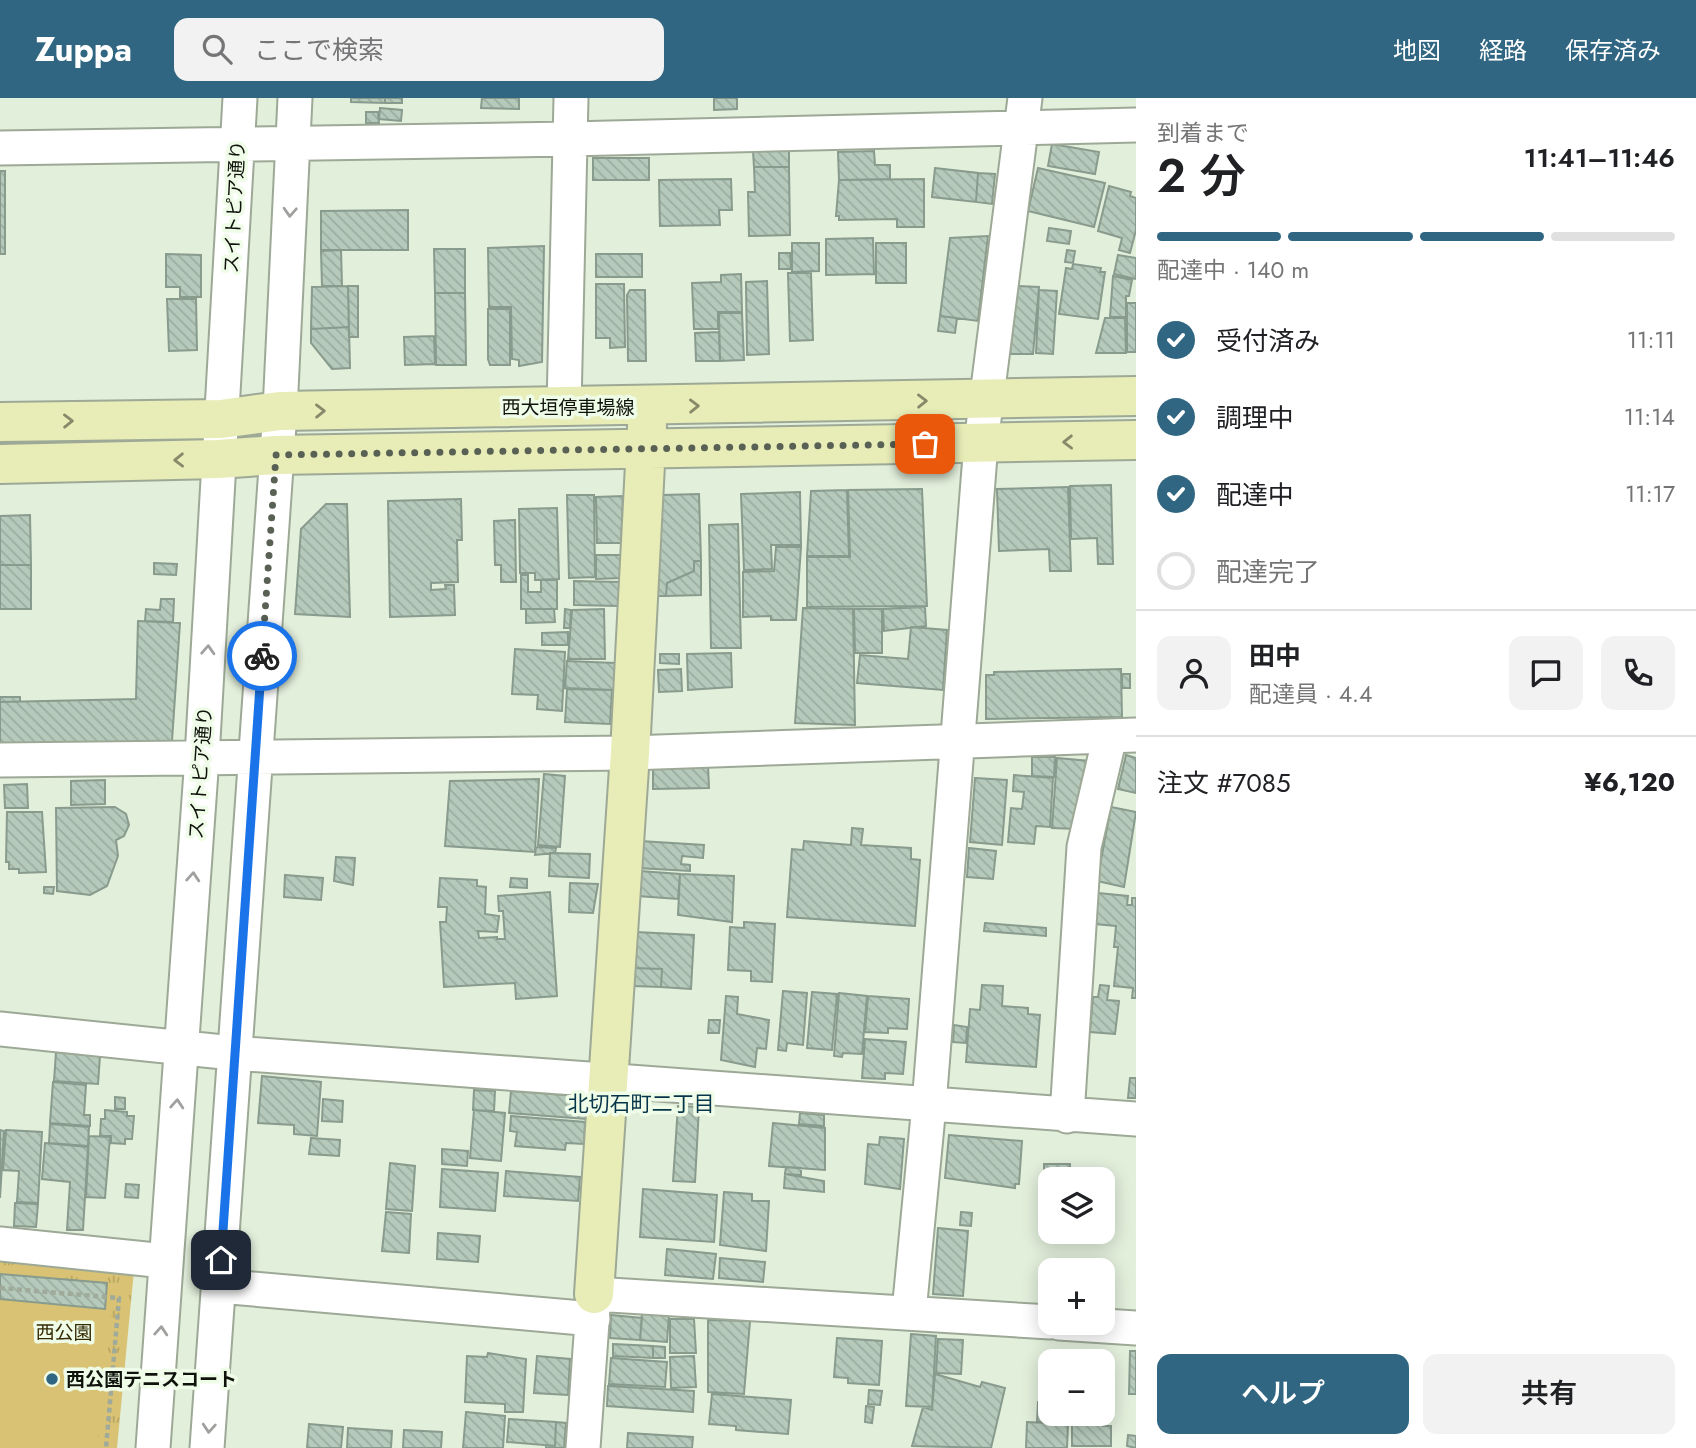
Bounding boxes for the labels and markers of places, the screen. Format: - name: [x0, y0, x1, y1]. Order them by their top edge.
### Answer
- pin: [895, 414, 955, 474]
- pin: [191, 1230, 251, 1290]
- place label: 西公園テニスコート: [66, 1366, 237, 1393]
- marker: 西公園テニスコート: [44, 1371, 60, 1387]

